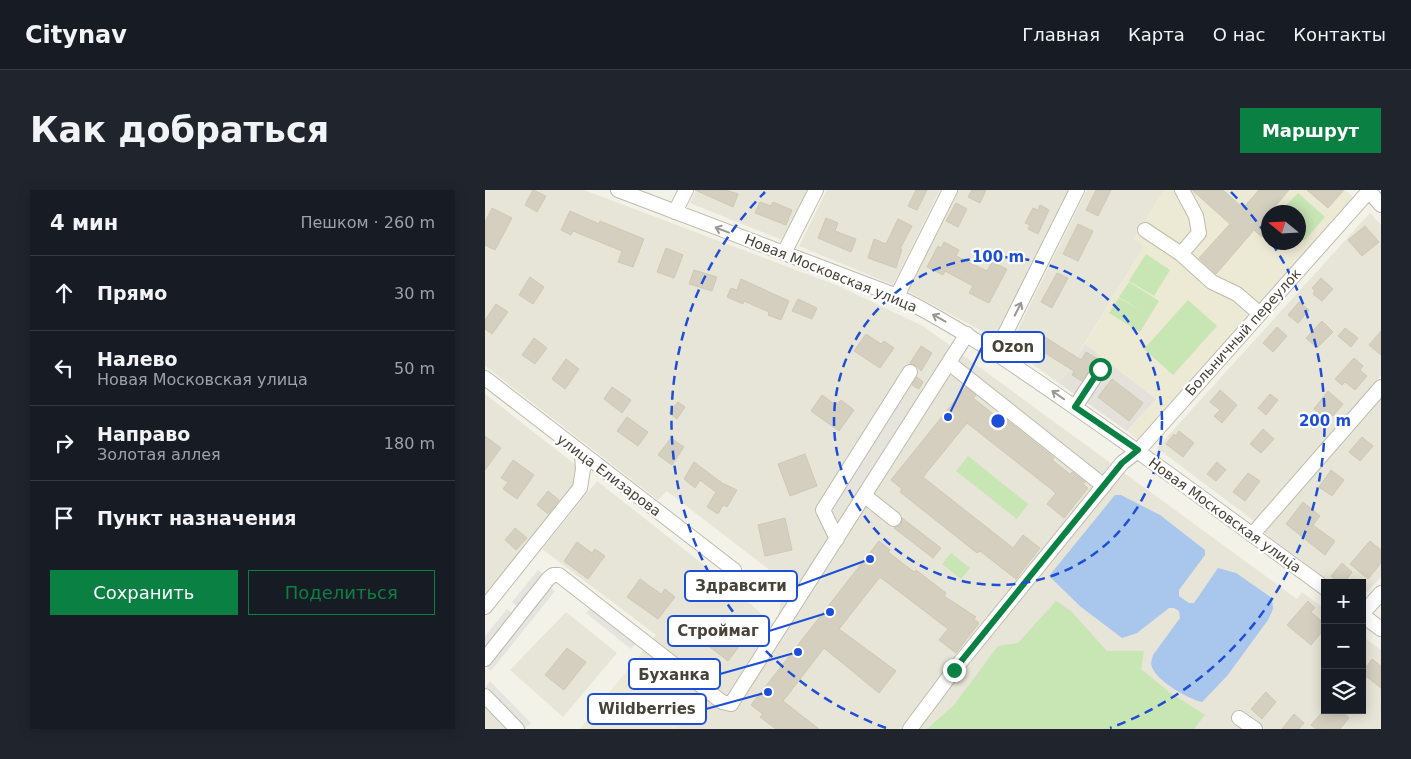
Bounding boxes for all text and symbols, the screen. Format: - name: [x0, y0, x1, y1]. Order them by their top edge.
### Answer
- text: Citynav: [25, 21, 127, 49]
- text: Главная: [1022, 24, 1100, 45]
- text: Карта: [1128, 24, 1185, 45]
- text: О нас: [1213, 24, 1265, 45]
- text: Контакты: [1293, 24, 1386, 45]
- button: Маршрут: [1240, 108, 1381, 153]
- text: Как добраться: [30, 110, 329, 150]
- north arrow: [1261, 205, 1306, 250]
- text: 4 мин: [50, 211, 118, 235]
- text: Пешком · 260 m: [300, 213, 435, 232]
- one-way arrow: [715, 225, 731, 234]
- street label: Новая Московская улица: [742, 231, 920, 315]
- text: 100 m: [972, 248, 1024, 266]
- street label: Больничный переулок: [1182, 265, 1304, 399]
- icon: ahead: [50, 279, 78, 307]
- text: Прямо: [97, 282, 167, 304]
- text: 30 m: [394, 284, 435, 303]
- one-way arrow: [1013, 301, 1023, 316]
- one-way arrow: [932, 313, 947, 323]
- callout: Ozon: [982, 332, 1044, 362]
- text: Ozon: [992, 338, 1034, 356]
- text: Налево: [97, 348, 178, 370]
- icon: left: [50, 354, 78, 382]
- route start: [1089, 358, 1112, 381]
- text: 50 m: [394, 359, 435, 378]
- text: Новая Московская улица: [97, 370, 308, 389]
- one-way arrow: [1052, 390, 1066, 400]
- centre of rings: [989, 412, 1007, 430]
- text: 200 m: [1299, 412, 1351, 430]
- text: Направо: [97, 423, 190, 445]
- icon: right: [50, 429, 78, 457]
- street label: улица Елизарова: [554, 431, 664, 519]
- text: 180 m: [384, 434, 435, 453]
- text: Золотая аллея: [97, 445, 221, 464]
- street label: Новая Московская улица: [1146, 454, 1304, 576]
- icon: arrive: [50, 504, 78, 532]
- text: Пункт назначения: [97, 507, 296, 529]
- button: Сохранить: [50, 570, 238, 615]
- button: Поделиться: [248, 570, 435, 615]
- callout: Здравсити: [685, 571, 797, 601]
- text: Здравсити: [695, 577, 787, 595]
- map controls: [1321, 579, 1366, 714]
- button: +: [1321, 579, 1366, 624]
- callout: Строймаг: [668, 616, 769, 646]
- text: Строймаг: [677, 622, 759, 640]
- button: −: [1321, 624, 1366, 669]
- callout: Буханка: [629, 659, 720, 689]
- route end: [943, 659, 966, 682]
- text: Буханка: [638, 666, 710, 684]
- button: layers: [1321, 669, 1366, 714]
- callout: Wildberries: [588, 694, 706, 724]
- text: Wildberries: [598, 700, 696, 718]

